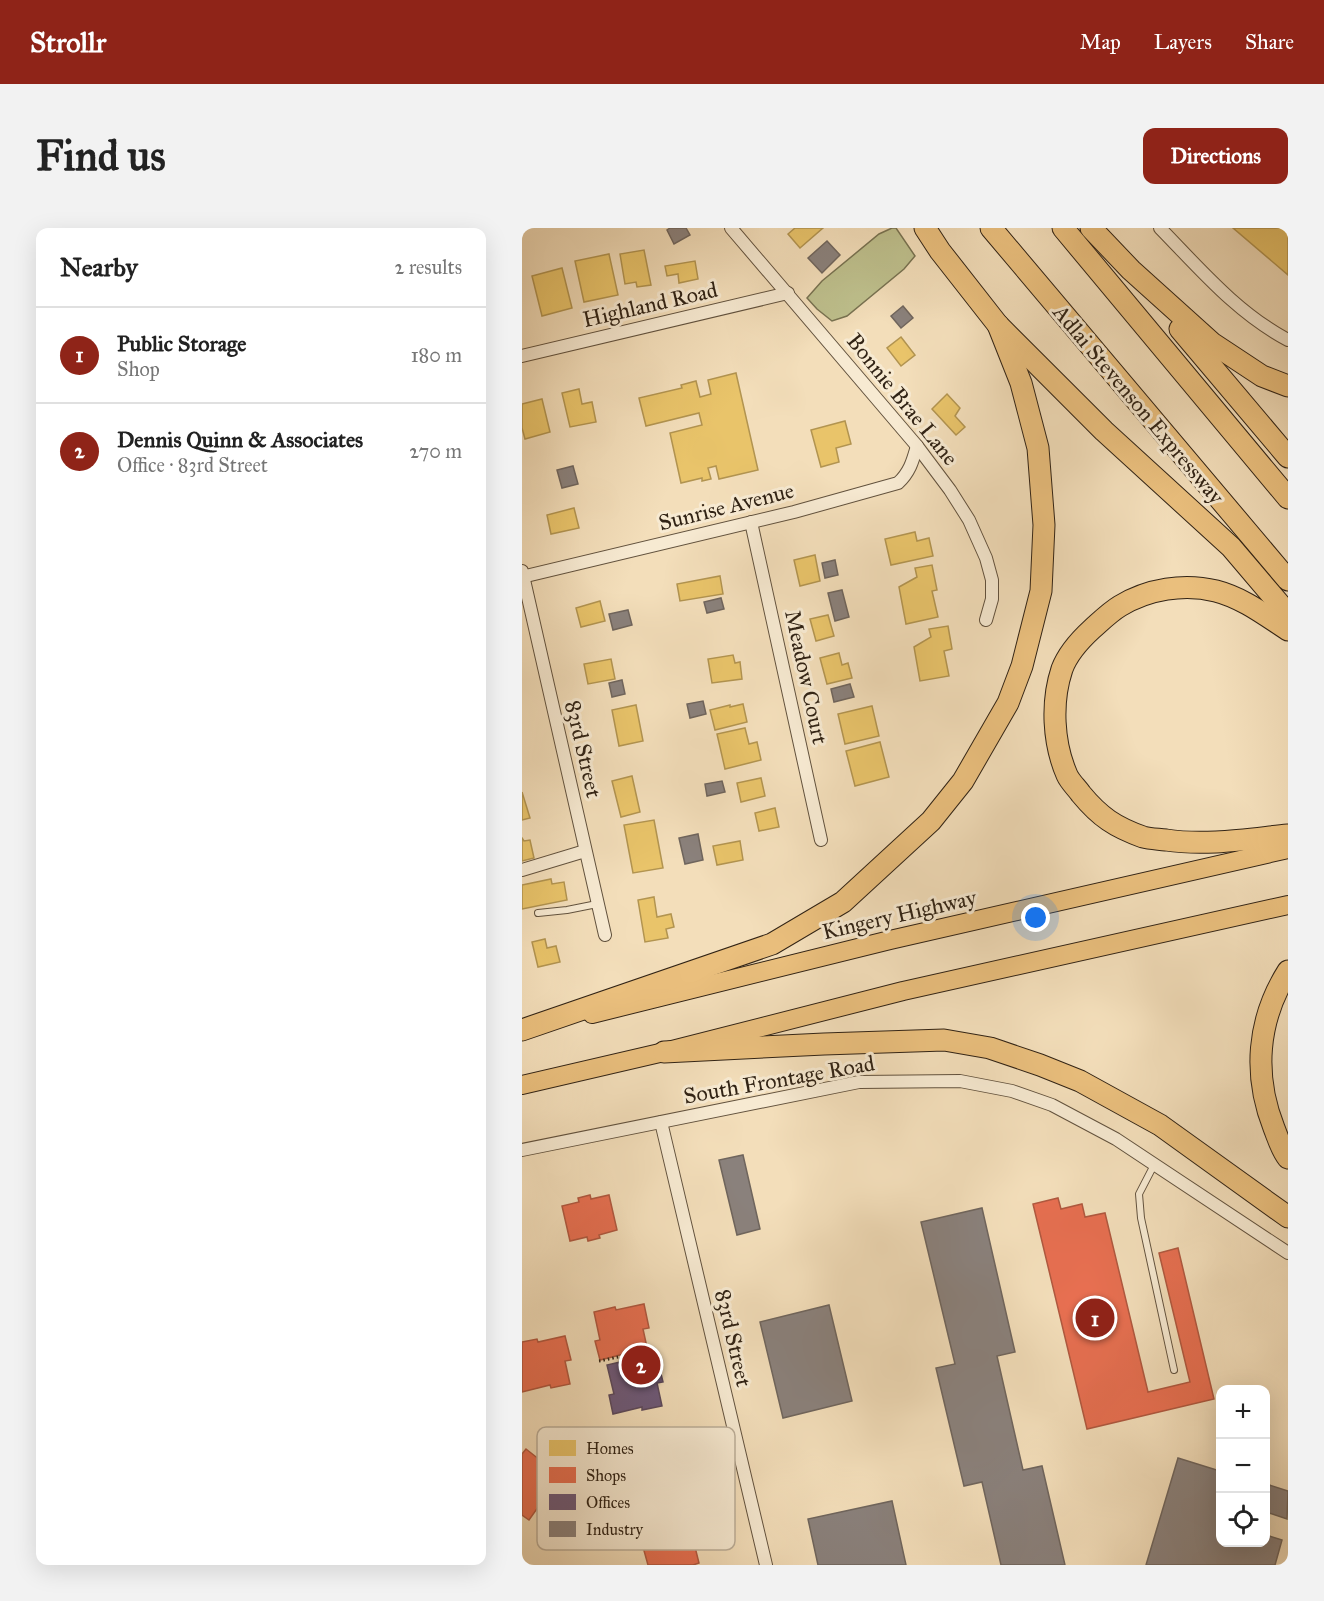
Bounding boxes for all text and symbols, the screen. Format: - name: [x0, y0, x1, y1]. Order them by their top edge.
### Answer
- text: Strollr: [30, 25, 106, 60]
- text: Map: [1080, 29, 1121, 55]
- text: Layers: [1154, 29, 1212, 55]
- text: Share: [1245, 29, 1294, 55]
- button: Directions: [1143, 128, 1288, 184]
- text: Find us: [36, 130, 166, 182]
- text: Nearby: [60, 251, 138, 283]
- text: 2 results: [394, 255, 462, 279]
- street label: Highland Road: [580, 276, 720, 333]
- street label: Adlai Stevenson Expressway: [1047, 298, 1230, 510]
- street label: Bonnie Brae Lane: [841, 328, 964, 471]
- text: Public Storage: [117, 330, 246, 357]
- text: 1: [76, 343, 83, 367]
- text: 180 m: [411, 343, 462, 367]
- text: Shop: [117, 357, 160, 381]
- text: Dennis Quinn & Associates: [117, 426, 363, 453]
- text: 2: [75, 439, 84, 463]
- text: 270 m: [409, 439, 462, 463]
- text: Office · 83rd Street: [117, 453, 268, 477]
- street label: Sunrise Avenue: [656, 477, 797, 536]
- street label: Meadow Court: [779, 608, 834, 747]
- street label: 83rd Street: [559, 698, 608, 801]
- street label: Kingery Highway: [819, 883, 979, 945]
- your location: [1021, 903, 1050, 932]
- street label: South Frontage Road: [681, 1049, 877, 1110]
- street label: 83rd Street: [709, 1287, 758, 1390]
- pin: 1: [1076, 1296, 1114, 1340]
- pin: 2: [622, 1342, 660, 1388]
- map controls: [1216, 1385, 1270, 1547]
- button: +: [1216, 1385, 1270, 1439]
- legend: [537, 1427, 735, 1550]
- text: Homes: [586, 1439, 634, 1458]
- button: −: [1216, 1439, 1270, 1493]
- text: Shops: [586, 1466, 626, 1485]
- text: Offices: [586, 1493, 630, 1512]
- button: locate: [1216, 1493, 1270, 1547]
- text: Industry: [586, 1520, 644, 1539]

